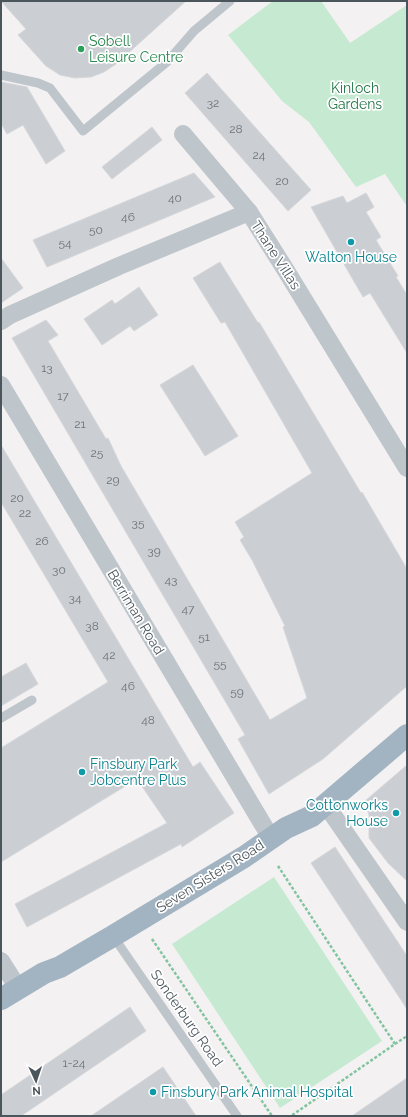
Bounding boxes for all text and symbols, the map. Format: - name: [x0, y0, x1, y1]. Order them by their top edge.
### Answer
- place label: Sobell Leisure Centre: [89, 33, 183, 65]
- marker: Sobell Leisure Centre: [76, 44, 86, 54]
- park label: Kinloch Gardens: [328, 80, 382, 112]
- house number: 32: [207, 96, 219, 110]
- house number: 28: [229, 122, 243, 136]
- house number: 24: [253, 148, 266, 162]
- house number: 20: [275, 174, 289, 188]
- house number: 40: [168, 191, 182, 205]
- house number: 46: [121, 210, 135, 224]
- street label: Thane Villas: [248, 218, 304, 292]
- house number: 50: [89, 223, 103, 237]
- house number: 54: [58, 236, 72, 250]
- marker: Walton House: [346, 237, 356, 247]
- place label: Walton House: [305, 249, 397, 265]
- house number: 13: [41, 361, 53, 375]
- house number: 17: [57, 389, 69, 403]
- house number: 21: [74, 417, 86, 431]
- house number: 25: [91, 446, 104, 460]
- house number: 29: [106, 473, 120, 487]
- house number: 20: [10, 491, 24, 505]
- house number: 22: [19, 506, 31, 520]
- house number: 35: [132, 516, 145, 530]
- house number: 26: [35, 534, 49, 548]
- house number: 39: [147, 544, 161, 558]
- house number: 30: [52, 563, 66, 577]
- street label: Berriman Road: [104, 567, 168, 657]
- house number: 43: [165, 573, 177, 587]
- house number: 34: [69, 591, 82, 605]
- house number: 47: [182, 602, 195, 616]
- house number: 38: [85, 619, 99, 633]
- house number: 51: [198, 630, 210, 644]
- house number: 42: [103, 648, 115, 662]
- house number: 55: [213, 657, 227, 671]
- house number: 46: [121, 679, 135, 693]
- house number: 59: [230, 685, 244, 699]
- house number: 48: [141, 713, 155, 727]
- place label: Finsbury Park Jobcentre Plus: [90, 756, 187, 788]
- marker: Finsbury Park Jobcentre Plus: [77, 767, 87, 777]
- place label: Cottonworks House: [306, 797, 388, 829]
- marker: Cottonworks House: [391, 808, 401, 818]
- street label: Seven Sisters Road: [153, 836, 267, 916]
- street label: Sonderburg Road: [148, 967, 226, 1069]
- house number: 1-24: [63, 1056, 86, 1070]
- north arrow: [16, 1061, 56, 1101]
- text: N: [32, 1084, 41, 1097]
- place label: Finsbury Park Animal Hospital: [161, 1084, 353, 1100]
- marker: Finsbury Park Animal Hospital: [148, 1087, 158, 1097]

